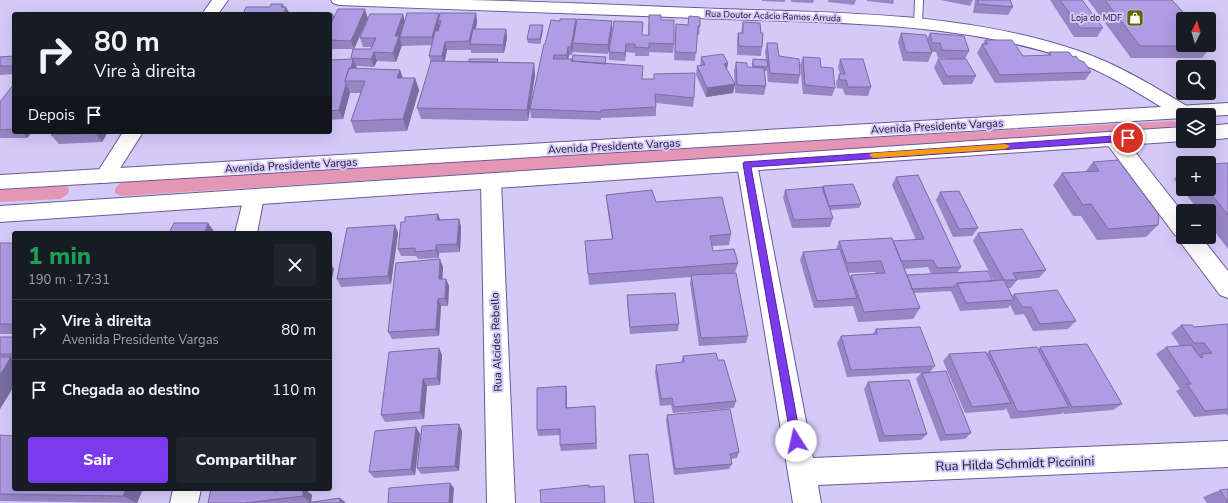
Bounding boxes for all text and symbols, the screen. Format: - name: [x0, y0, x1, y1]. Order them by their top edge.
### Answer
- street label: Rua Doutor Acácio Ramos Arruda: [705, 8, 841, 24]
- shop icon: Loja do MDF: [1125, 8, 1145, 28]
- place label: Loja do MDF: [1071, 12, 1122, 24]
- north arrow: [1176, 12, 1216, 52]
- map controls: [1176, 12, 1216, 244]
- text: 80 m: [94, 23, 160, 61]
- icon: right: [28, 28, 80, 80]
- text: Vire à direita: [94, 59, 196, 83]
- button: search: [1176, 60, 1216, 100]
- icon: arrive: [83, 104, 105, 126]
- text: Depois: [28, 105, 75, 125]
- button: layers: [1176, 108, 1216, 148]
- street label: Avenida Presidente Vargas: [870, 116, 1004, 137]
- pin: [1111, 121, 1145, 155]
- icon: arrive: [1117, 127, 1139, 149]
- street label: Avenida Presidente Vargas: [547, 136, 681, 157]
- street label: Avenida Presidente Vargas: [224, 155, 358, 176]
- button: +: [1176, 156, 1216, 196]
- button: −: [1176, 204, 1216, 244]
- text: 1 min: [28, 240, 91, 272]
- button: close: [274, 244, 316, 286]
- text: 190 m · 17:31: [28, 271, 110, 289]
- street label: Rua Alcides Rebello: [487, 292, 506, 392]
- text: Vire à direita: [62, 311, 151, 331]
- icon: right: [28, 319, 50, 341]
- text: 80 m: [281, 320, 316, 340]
- text: Avenida Presidente Vargas: [62, 331, 219, 349]
- icon: arrive: [28, 379, 50, 401]
- text: Chegada ao destino: [62, 380, 200, 400]
- text: 110 m: [272, 380, 316, 400]
- position arrow: [775, 420, 817, 462]
- button: Sair: [28, 437, 168, 483]
- button: Compartilhar: [176, 437, 316, 483]
- street label: Rua Hilda Schmidt Piccinini: [935, 452, 1095, 476]

